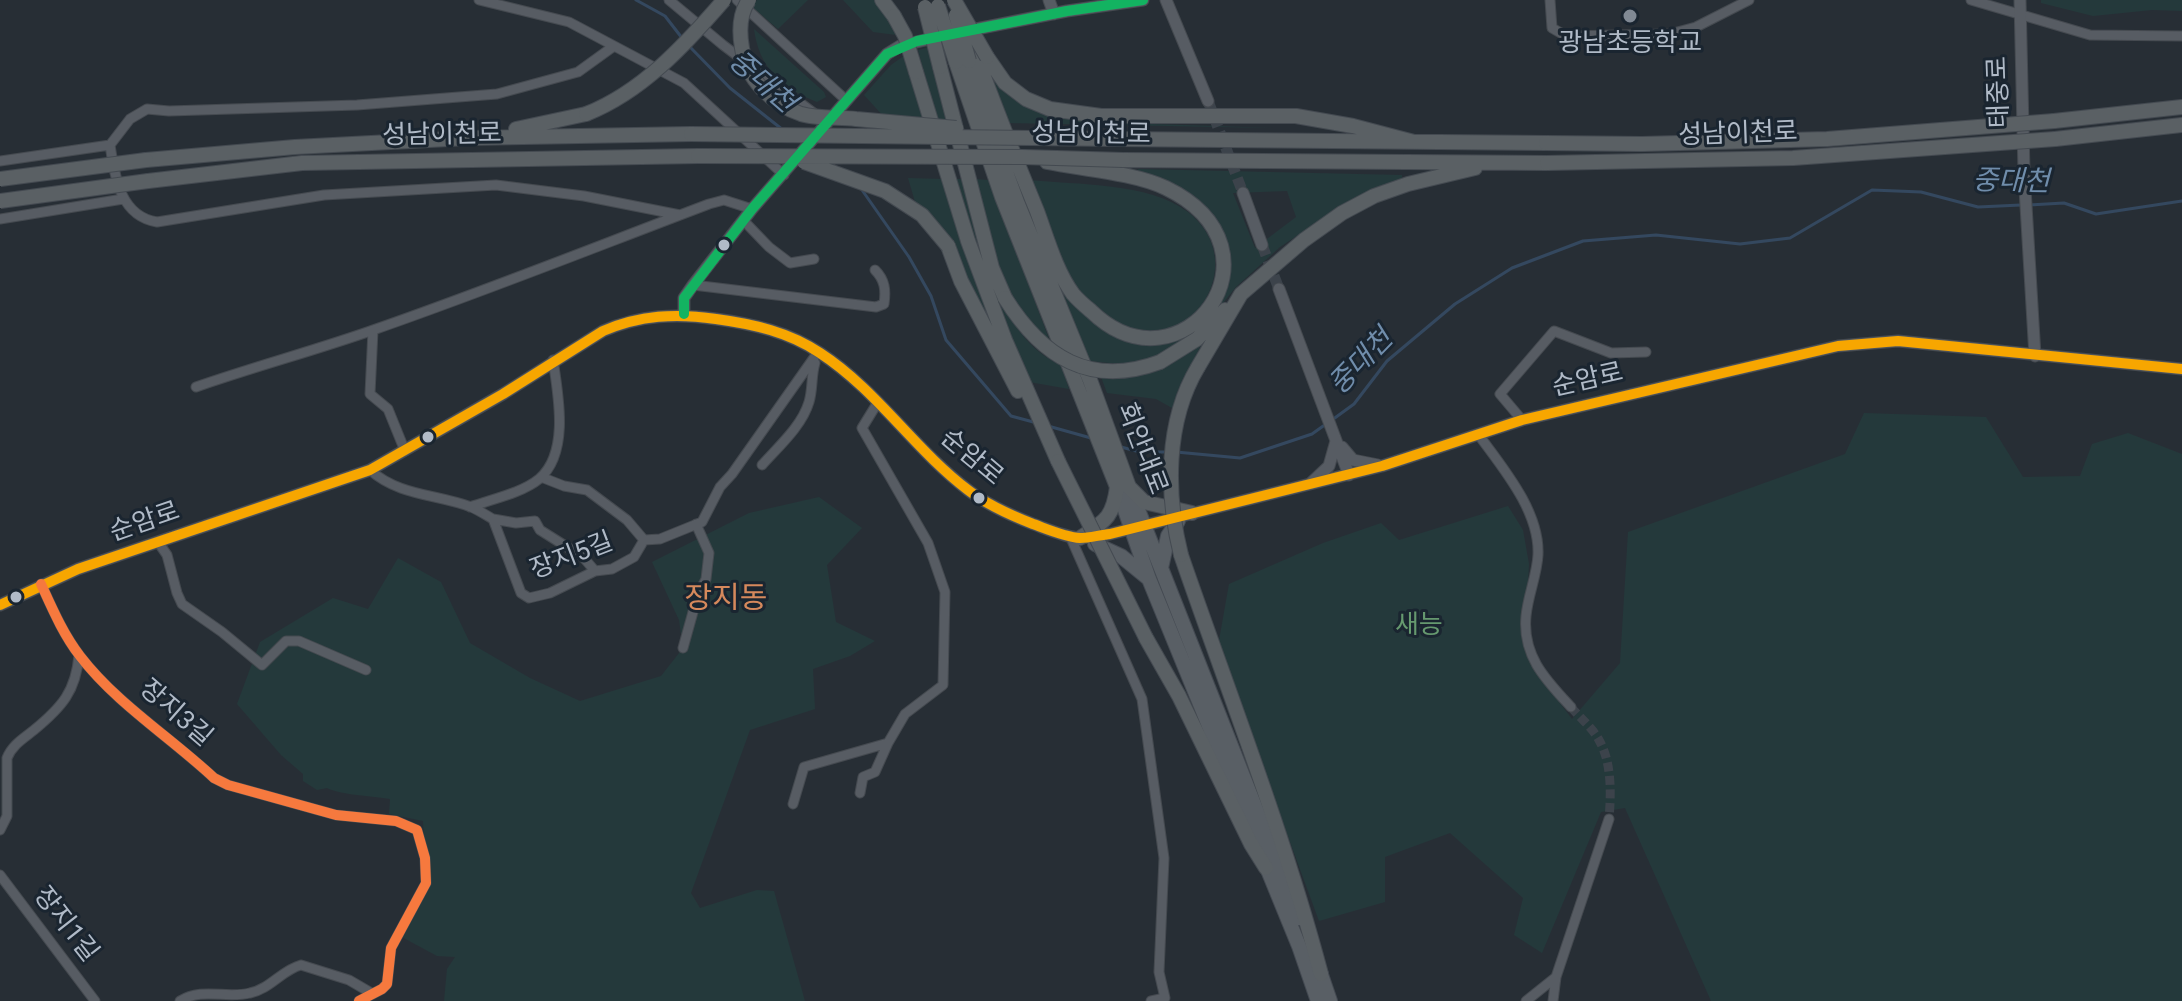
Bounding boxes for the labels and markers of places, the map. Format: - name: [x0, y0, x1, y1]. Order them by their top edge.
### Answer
- marker: 광남초등학교: [1621, 7, 1639, 25]
- place label: 광남초등학교: [1558, 28, 1702, 60]
- unlabelled marker: [716, 237, 732, 253]
- unlabelled marker: [420, 429, 436, 445]
- unlabelled marker: [971, 490, 987, 506]
- unlabelled marker: [8, 589, 24, 605]

